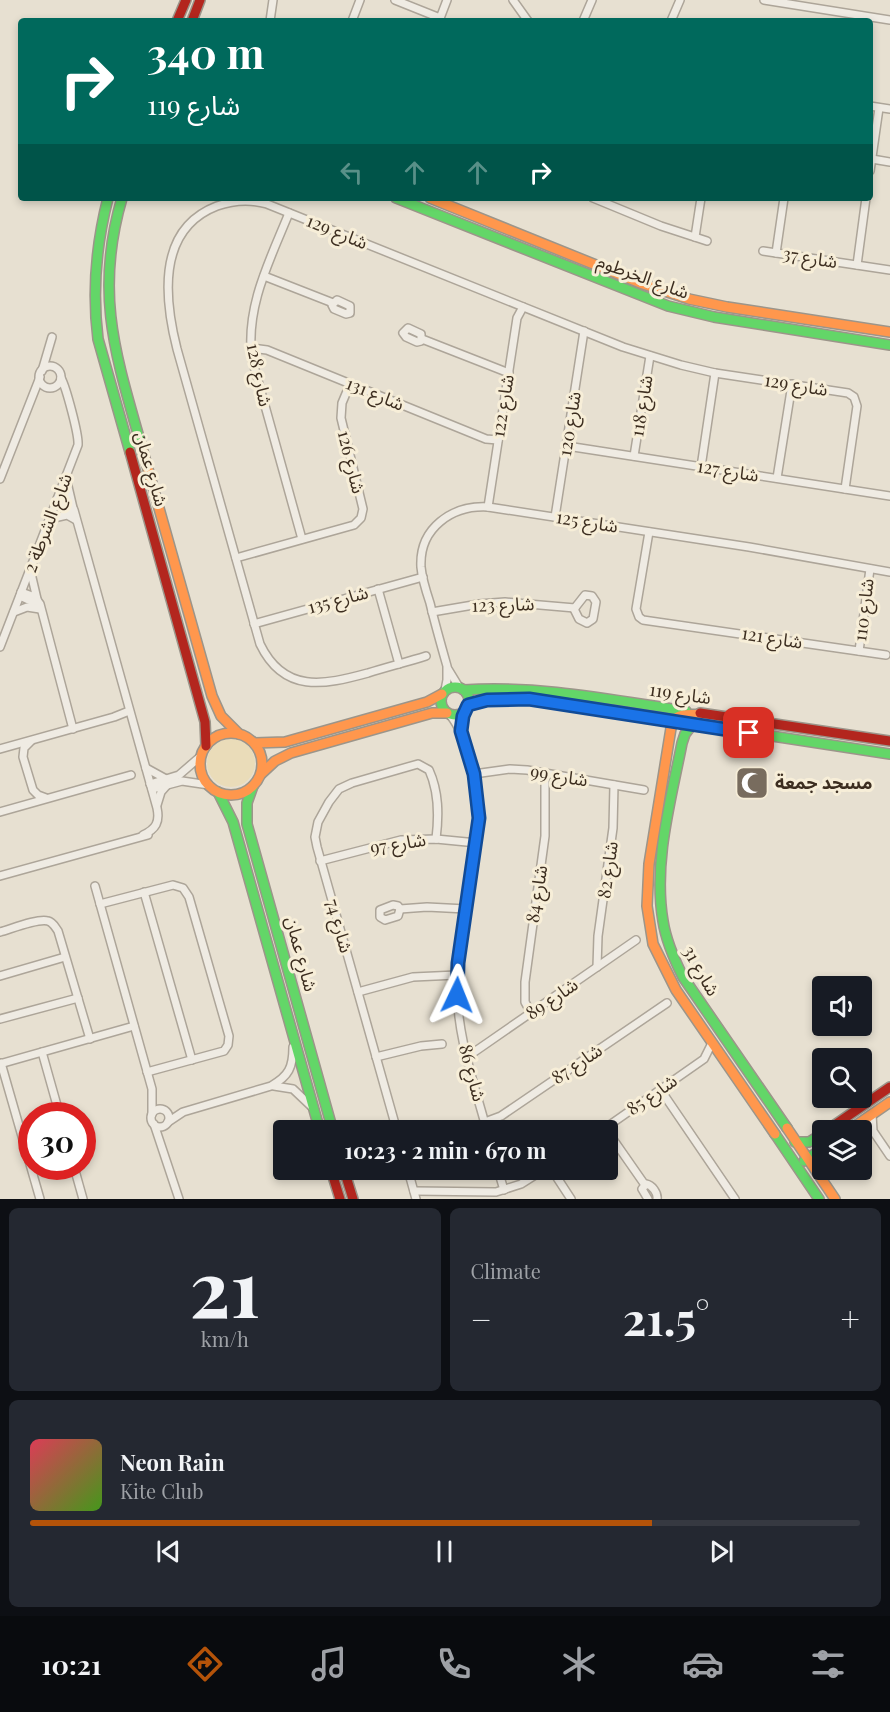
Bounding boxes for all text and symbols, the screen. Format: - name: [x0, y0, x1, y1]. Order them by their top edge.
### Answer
- text: 340 m: [147, 24, 265, 80]
- icon: right: [48, 42, 126, 120]
- text: شارع 119: [147, 86, 240, 122]
- icon: left: [335, 156, 368, 189]
- icon: ahead: [398, 156, 431, 189]
- icon: ahead: [461, 156, 494, 189]
- icon: right: [524, 156, 557, 189]
- street label: شارع 129: [302, 208, 372, 257]
- street label: شارع 37: [781, 241, 839, 276]
- street label: شارع الخرطوم: [593, 248, 693, 307]
- street label: شارع 128: [239, 341, 278, 409]
- street label: شارع 129: [762, 367, 830, 404]
- street label: شارع 131: [342, 371, 408, 418]
- street label: شارع 122: [485, 373, 522, 440]
- street label: شارع 118: [624, 373, 661, 439]
- street label: شارع 120: [552, 390, 589, 459]
- street label: شارع 126: [330, 428, 371, 497]
- street label: شارع عمان: [127, 429, 174, 510]
- street label: شارع 127: [695, 453, 761, 490]
- street label: شارع الشرطة 2: [17, 470, 80, 577]
- street label: شارع 125: [554, 504, 620, 541]
- street label: شارع 110: [847, 577, 882, 643]
- street label: شارع 135: [305, 579, 371, 621]
- street label: شارع 123: [471, 591, 535, 620]
- street label: شارع 121: [739, 620, 804, 657]
- street label: شارع 119: [647, 677, 713, 712]
- pin: [723, 707, 774, 758]
- icon: arrive: [732, 716, 765, 749]
- street label: شارع 99: [528, 759, 590, 794]
- mosque icon: مسجد جمعة: [734, 765, 770, 801]
- place label: مسجد جمعة: [775, 770, 873, 794]
- street label: شارع 97: [368, 827, 428, 862]
- street label: شارع 82: [591, 840, 626, 900]
- street label: شارع 84: [520, 863, 555, 925]
- street label: شارع 74: [318, 896, 359, 956]
- street label: شارع عمان: [278, 914, 323, 995]
- street label: شارع 31: [675, 941, 726, 1002]
- position arrow: [425, 963, 489, 1027]
- street label: شارع 89: [521, 972, 584, 1027]
- map controls: [812, 976, 872, 1180]
- button: sound: [812, 976, 872, 1036]
- street label: شارع 87: [546, 1037, 608, 1091]
- street label: شارع 86: [451, 1042, 492, 1105]
- button: search: [812, 1048, 872, 1108]
- street label: شارع 85: [621, 1068, 683, 1123]
- speed limit sign: 30: [18, 1102, 96, 1180]
- button: layers: [812, 1120, 872, 1180]
- text: 10:23 · 2 min · 670 m: [344, 1135, 547, 1165]
- text: 21: [189, 1234, 260, 1338]
- text: Climate: [471, 1257, 541, 1284]
- text: 21.5°: [623, 1287, 710, 1347]
- text: −: [471, 1296, 492, 1340]
- text: +: [841, 1296, 860, 1340]
- text: km/h: [201, 1325, 249, 1352]
- text: Neon Rain: [120, 1447, 225, 1477]
- text: Kite Club: [120, 1477, 204, 1504]
- icon: previous: [152, 1535, 185, 1568]
- icon: pause: [428, 1535, 461, 1568]
- icon: next: [705, 1535, 738, 1568]
- icon: directions: [184, 1643, 226, 1685]
- icon: music: [308, 1643, 350, 1685]
- icon: phone: [433, 1643, 475, 1685]
- icon: climate: [558, 1643, 600, 1685]
- icon: car: [682, 1643, 724, 1685]
- icon: filters: [807, 1643, 849, 1685]
- text: 10:21: [41, 1646, 101, 1682]

